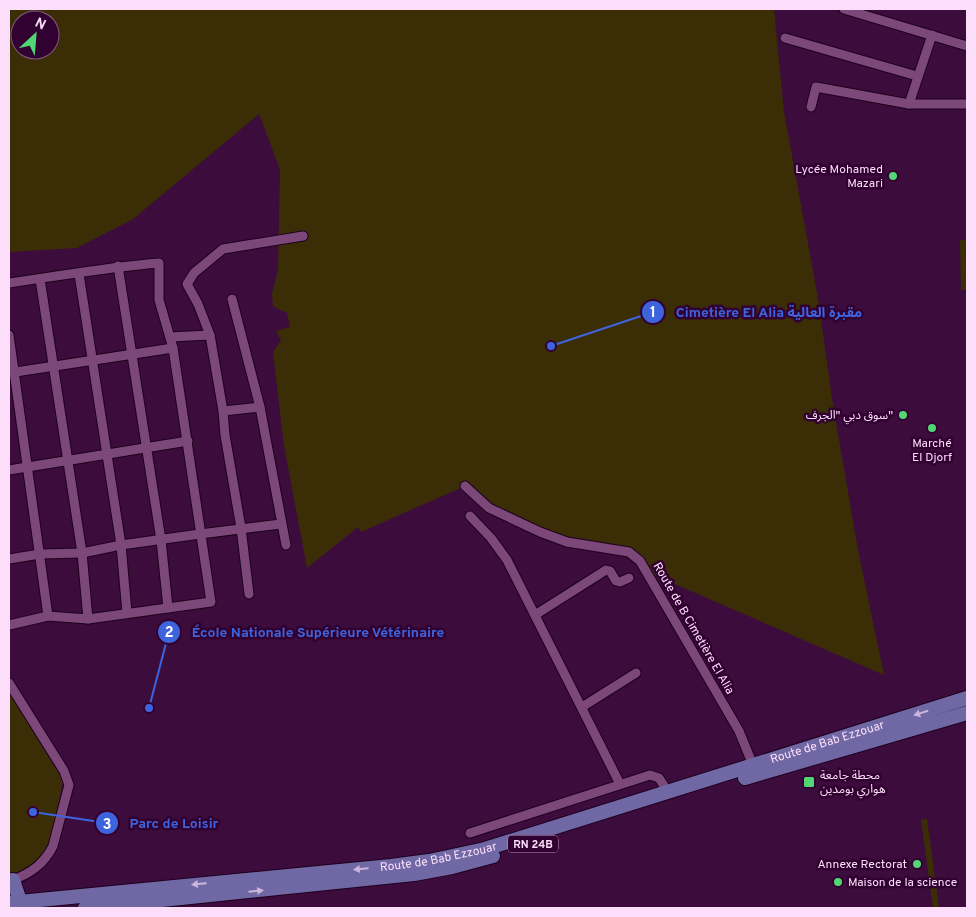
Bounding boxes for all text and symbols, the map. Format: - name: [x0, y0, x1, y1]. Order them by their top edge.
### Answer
- north arrow: [10, 10, 60, 60]
- text: N: [32, 15, 48, 35]
- place label: Lycée Mohamed Mazari: [795, 162, 883, 192]
- marker: Lycée Mohamed Mazari: [887, 170, 899, 182]
- callout: Cimetière El Alia مقبرة العالية: [640, 297, 872, 326]
- text: 1: [650, 304, 656, 323]
- text: Cimetière El Alia مقبرة العالية: [676, 305, 862, 322]
- place label: سوق دبي "الجرف": [806, 408, 893, 425]
- marker: سوق دبي "الجرف": [897, 409, 909, 421]
- marker: Marché El Djorf: [926, 422, 938, 434]
- place label: Marché El Djorf: [912, 436, 952, 466]
- street label: Route de B Cimetière El Alia: [649, 560, 738, 697]
- callout: École Nationale Supérieure Vétérinaire: [156, 618, 454, 647]
- text: 2: [164, 624, 174, 643]
- text: École Nationale Supérieure Vétérinaire: [192, 624, 444, 642]
- one-way arrow: [913, 709, 928, 717]
- street label: Route de Bab Ezzouar: [768, 717, 887, 768]
- place label: محطة جامعة هواري بومدين: [820, 768, 886, 799]
- marker: محطة جامعة هواري بومدين: [802, 775, 816, 789]
- callout: Parc de Loisir: [95, 809, 229, 838]
- text: 3: [103, 816, 112, 835]
- text: Parc de Loisir: [130, 816, 219, 833]
- road number: RN 24B: [508, 836, 558, 852]
- street label: Route de Bab Ezzouar: [379, 839, 499, 876]
- place label: Annexe Rectorat: [817, 857, 907, 873]
- marker: Annexe Rectorat: [911, 858, 923, 870]
- one-way arrow: [353, 865, 369, 873]
- place label: Maison de la science: [848, 875, 957, 891]
- marker: Maison de la science: [832, 876, 844, 888]
- one-way arrow: [191, 880, 207, 888]
- one-way arrow: [248, 887, 264, 895]

